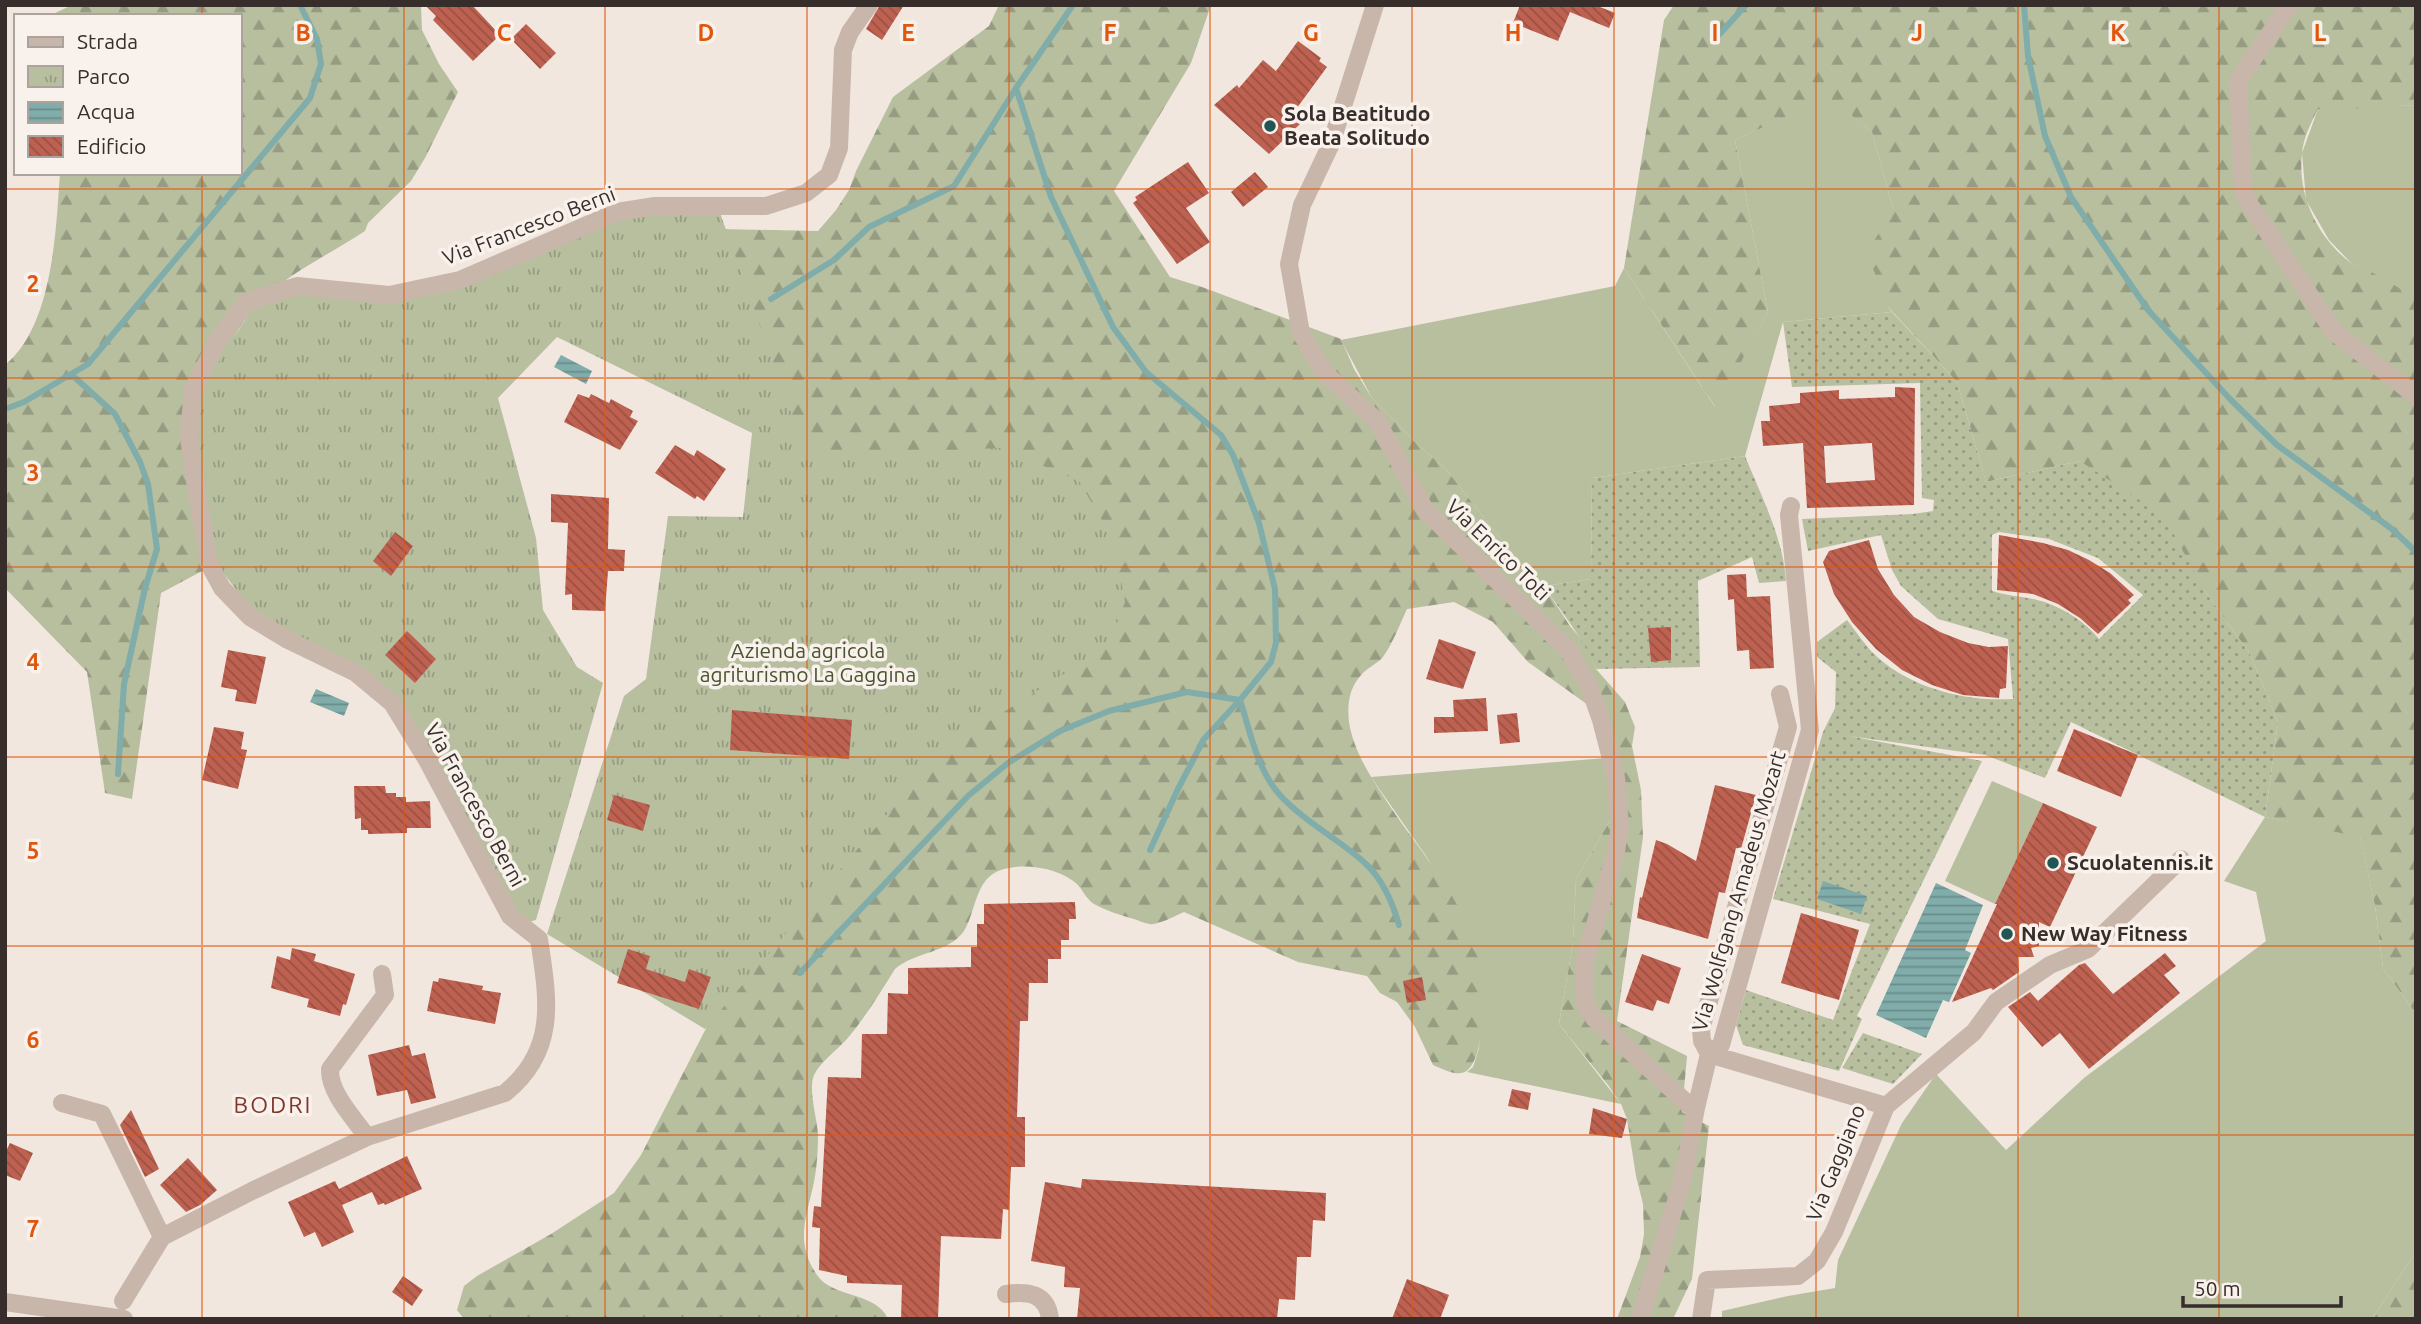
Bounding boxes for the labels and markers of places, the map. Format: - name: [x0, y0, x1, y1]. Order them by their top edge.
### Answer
- place label: Sola Beatitudo Beata Solitudo: [1284, 101, 1430, 149]
- marker: Sola Beatitudo Beata Solitudo: [1262, 118, 1278, 134]
- place label: Scuolatennis.it: [2067, 850, 2213, 874]
- marker: Scuolatennis.it: [2045, 855, 2061, 871]
- place label: New Way Fitness: [2021, 921, 2188, 945]
- marker: New Way Fitness: [1999, 926, 2015, 942]

